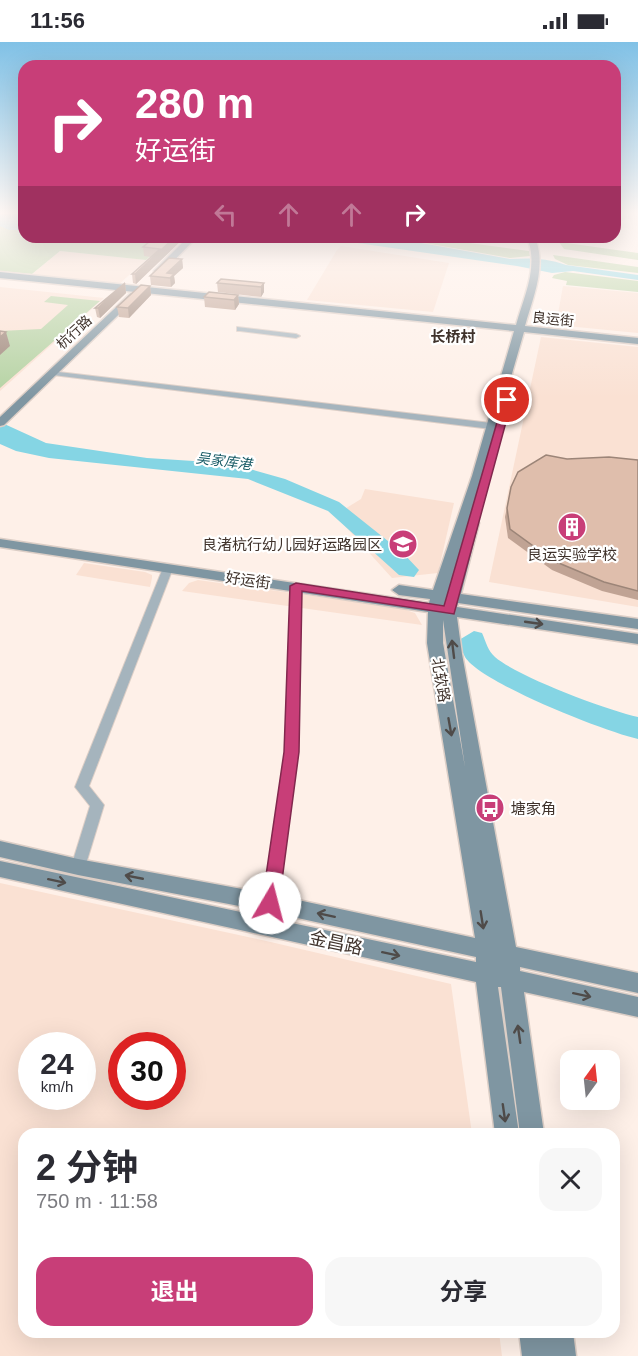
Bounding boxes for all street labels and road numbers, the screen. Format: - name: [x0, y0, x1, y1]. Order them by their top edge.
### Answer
- street label: 良运街: [531, 309, 575, 329]
- street label: 杭行路: [53, 312, 95, 352]
- street label: 好运街: [225, 568, 271, 592]
- street label: 北软路: [429, 656, 453, 704]
- street label: 金昌路: [308, 928, 364, 958]

